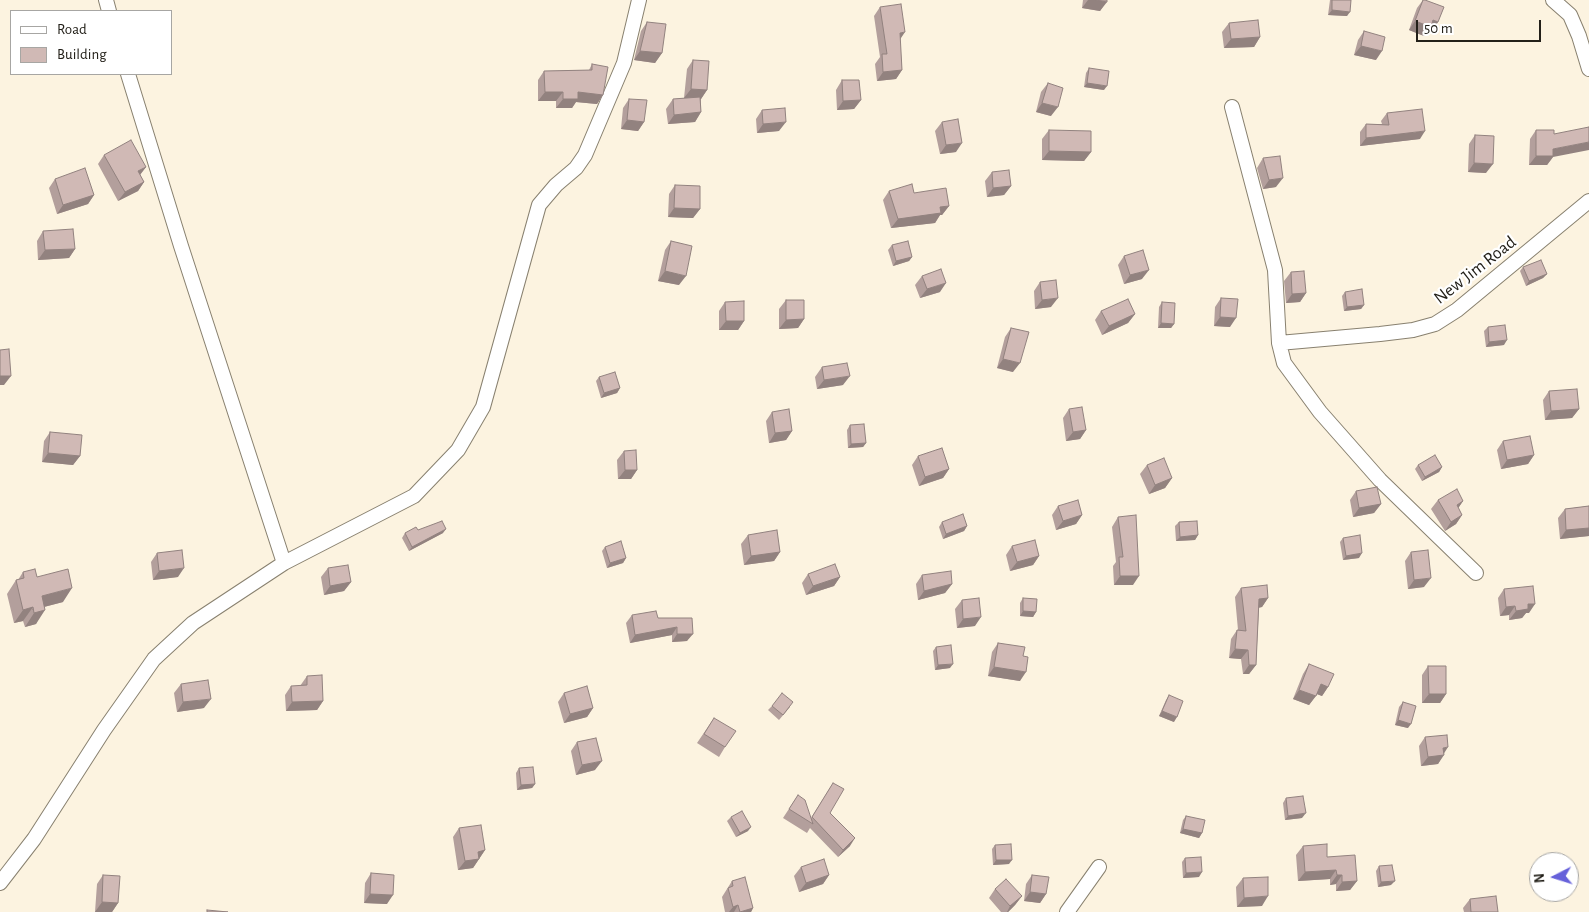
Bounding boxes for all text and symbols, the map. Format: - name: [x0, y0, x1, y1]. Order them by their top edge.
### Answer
- legend: [10, 10, 172, 75]
- scale bar: [1419, 10, 1544, 42]
- text: 50 m: [1424, 21, 1453, 36]
- text: Road: [57, 22, 87, 37]
- text: Building: [57, 47, 107, 62]
- street label: New Jim Road: [1430, 231, 1520, 309]
- north arrow: [1529, 852, 1579, 902]
- text: N: [1533, 873, 1547, 884]

